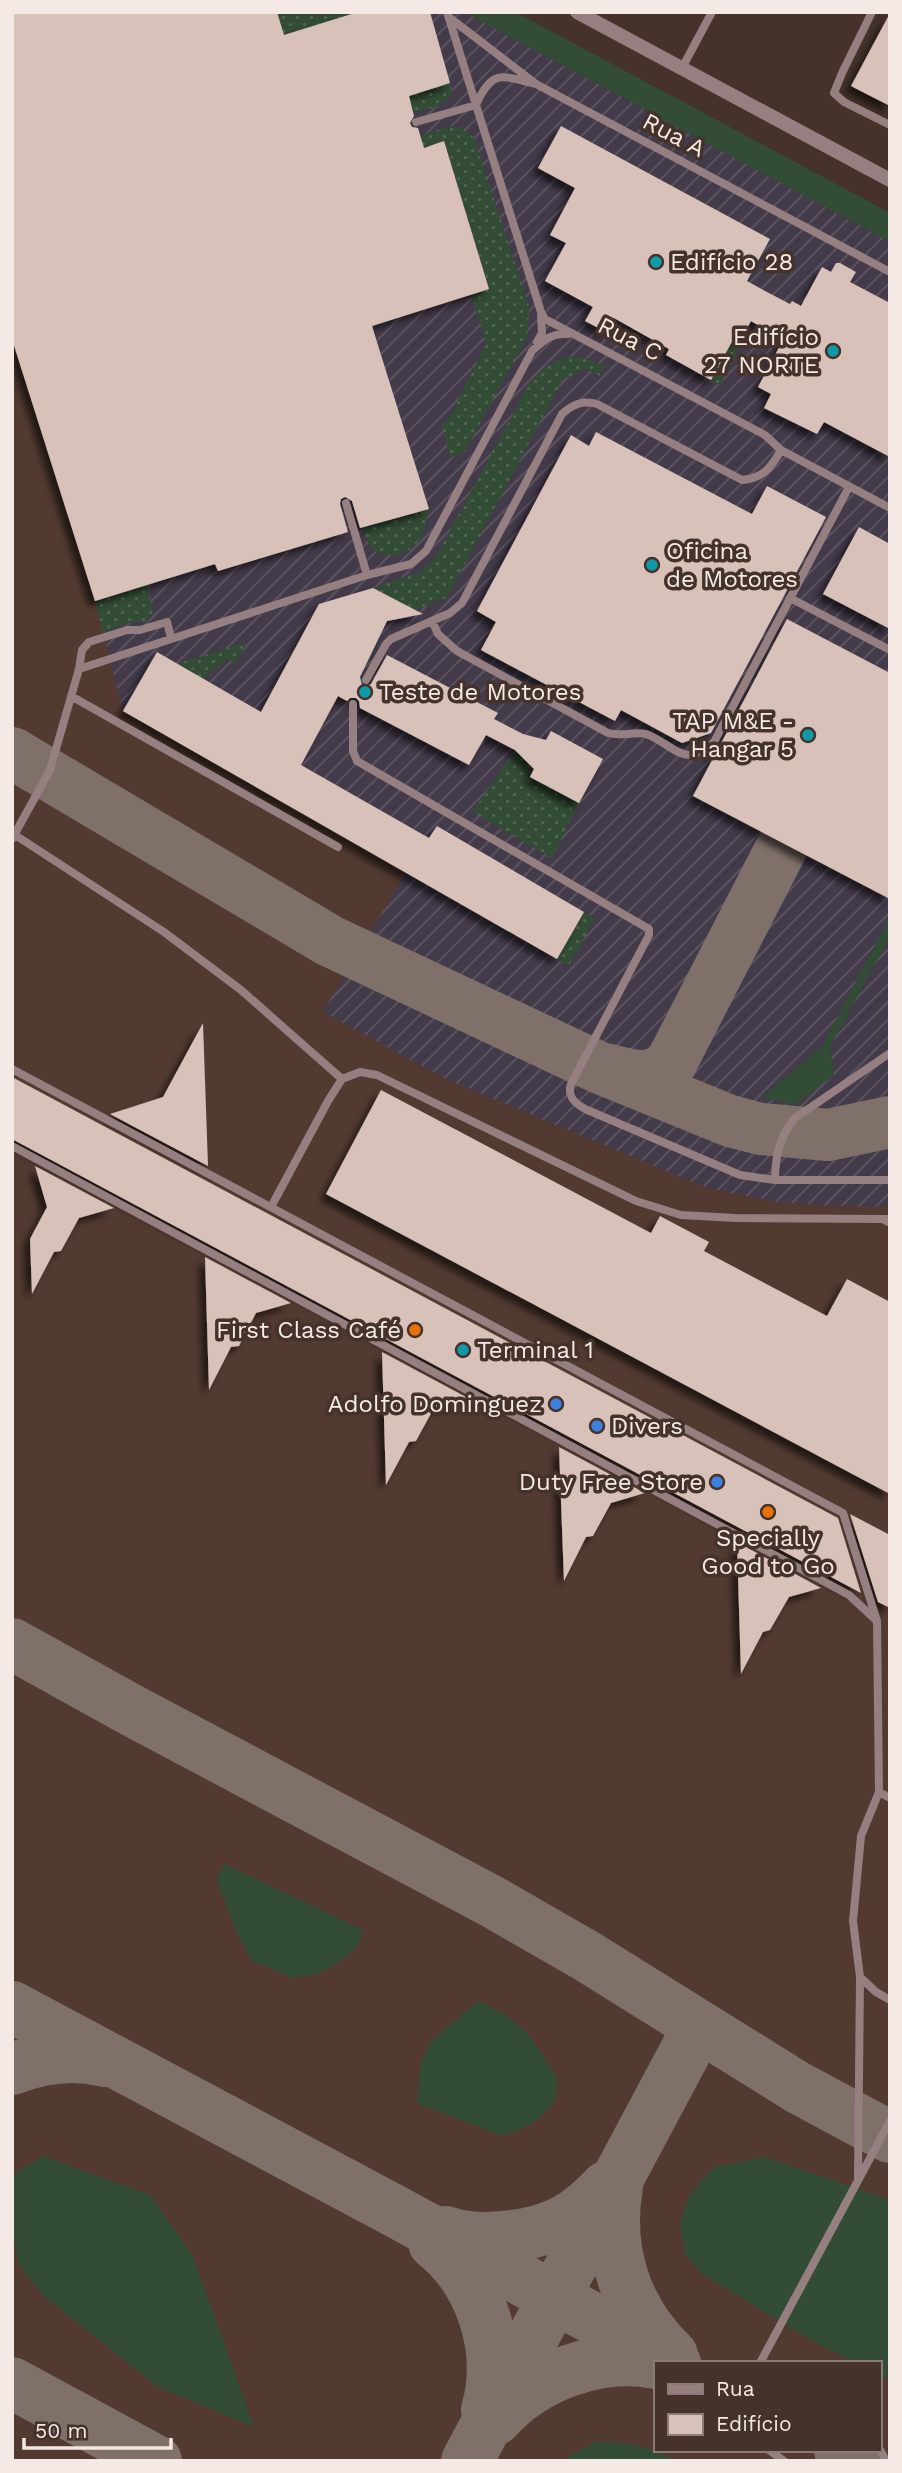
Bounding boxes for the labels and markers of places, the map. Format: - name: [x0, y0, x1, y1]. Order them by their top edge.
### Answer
- place label: Edifício 28: [670, 248, 793, 276]
- marker: Edifício 28: [648, 254, 664, 270]
- place label: Edifício 27 NORTE: [704, 323, 819, 379]
- marker: Edifício 27 NORTE: [825, 343, 841, 359]
- place label: Oficina de Motores: [666, 537, 798, 593]
- marker: Oficina de Motores: [644, 557, 660, 573]
- place label: Teste de Motores: [379, 678, 581, 706]
- marker: Teste de Motores: [357, 684, 373, 700]
- place label: TAP M&E - Hangar 5: [672, 707, 794, 763]
- marker: TAP M&E - Hangar 5: [800, 727, 816, 743]
- place label: First Class Café: [216, 1316, 401, 1344]
- marker: First Class Café: [407, 1322, 423, 1338]
- place label: Terminal 1: [477, 1336, 594, 1364]
- marker: Terminal 1: [455, 1342, 471, 1358]
- place label: Adolfo Dominguez: [328, 1390, 542, 1418]
- marker: Adolfo Dominguez: [548, 1396, 564, 1412]
- place label: Divers: [611, 1412, 683, 1440]
- marker: Divers: [589, 1418, 605, 1434]
- place label: Duty Free Store: [519, 1468, 703, 1496]
- marker: Duty Free Store: [709, 1474, 725, 1490]
- marker: Specially Good to Go: [760, 1504, 776, 1520]
- place label: Specially Good to Go: [701, 1524, 835, 1580]

